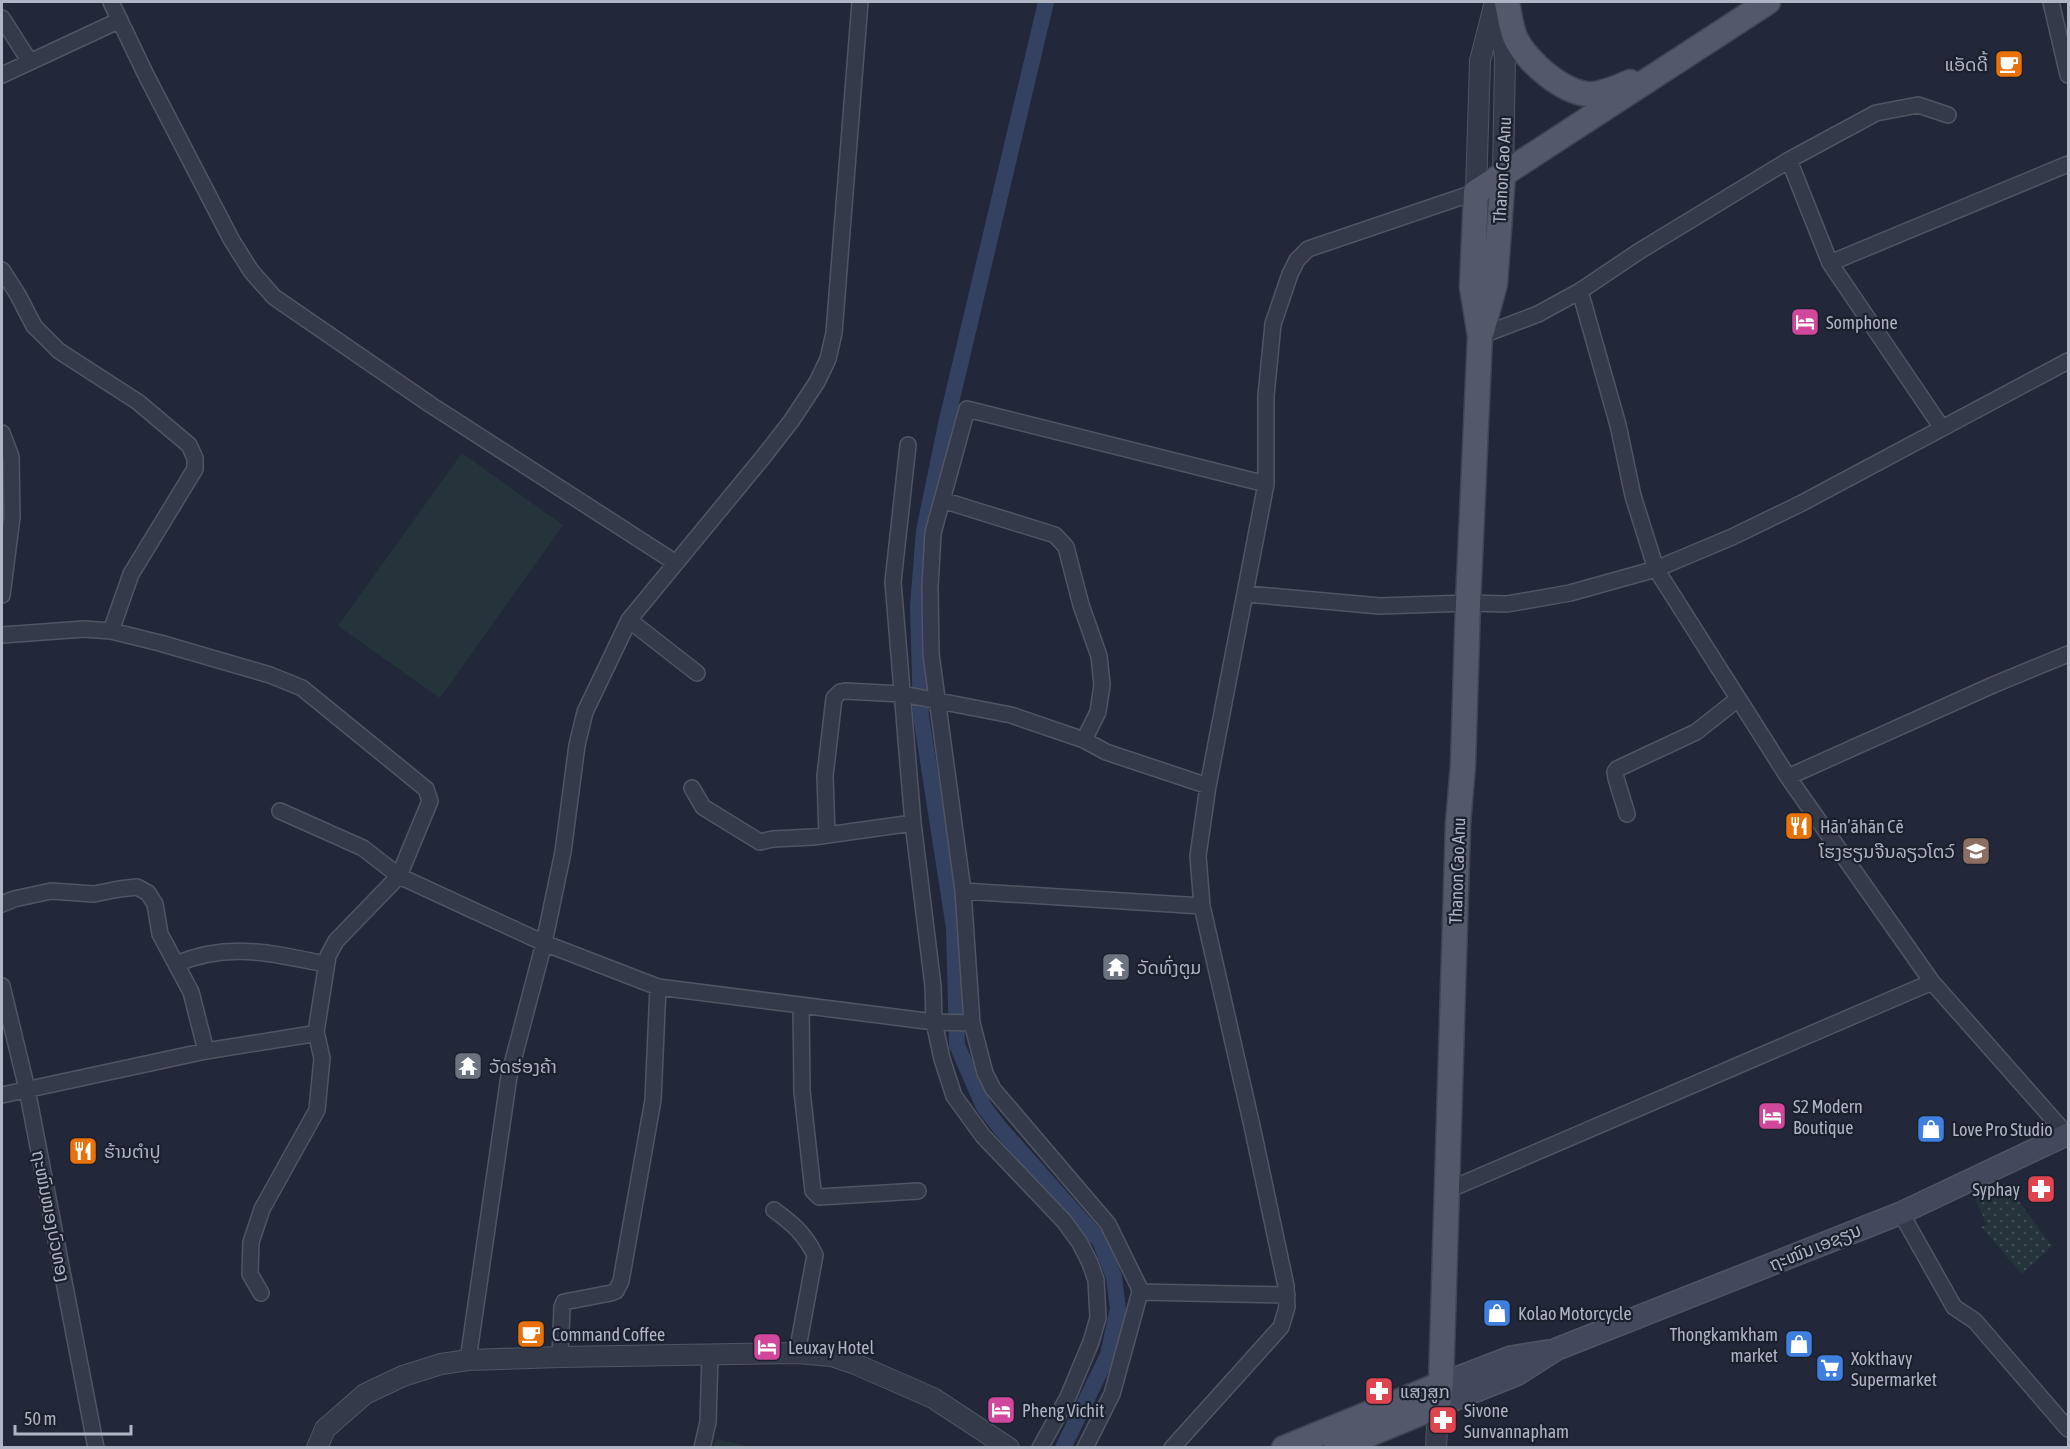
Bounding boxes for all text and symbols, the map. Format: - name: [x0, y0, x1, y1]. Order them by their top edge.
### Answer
- cafe icon: ແອັດດີ້: [1993, 48, 2025, 80]
- place label: ແອັດດີ້: [1945, 51, 1988, 75]
- street label: Thanon Cao Anu: [1489, 116, 1515, 224]
- hotel icon: Somphone: [1789, 306, 1821, 338]
- place label: Somphone: [1826, 312, 1898, 333]
- restaurant icon: Hān’āhān Cē: [1783, 810, 1815, 842]
- place label: Hān’āhān Cē: [1820, 816, 1904, 837]
- street label: Thanon Cao Anu: [1445, 817, 1469, 925]
- school or university icon: ໂຮງຮຽນຈີນລຽວໂຕວ໌: [1960, 835, 1992, 867]
- place label: ໂຮງຮຽນຈີນລຽວໂຕວ໌: [1818, 841, 1955, 863]
- temple icon: ວັດທົ່ງຕູມ: [1100, 951, 1132, 983]
- place label: ວັດທົ່ງຕູມ: [1137, 955, 1201, 980]
- temple icon: ວັດຮ່ອງຄ້າ: [452, 1050, 484, 1082]
- place label: ວັດຮ່ອງຄ້າ: [489, 1056, 557, 1077]
- place label: S2 Modern Boutique: [1793, 1096, 1863, 1138]
- hotel icon: S2 Modern Boutique: [1756, 1100, 1788, 1132]
- shop icon: Love Pro Studio: [1915, 1113, 1947, 1145]
- place label: Love Pro Studio: [1952, 1119, 2053, 1140]
- restaurant icon: ຮ້ານຕຳປູ: [67, 1135, 99, 1167]
- place label: ຮ້ານຕຳປູ: [104, 1141, 161, 1164]
- street label: ຖະໜົນໜອງບົວທອງ: [28, 1148, 74, 1284]
- pharmacy icon: Syphay: [2025, 1173, 2057, 1205]
- place label: Syphay: [1972, 1179, 2020, 1200]
- street label: ຖະໜົນ ເອຊຽນ: [1766, 1219, 1864, 1276]
- shop icon: Kolao Motorcycle: [1481, 1297, 1513, 1329]
- place label: Kolao Motorcycle: [1518, 1303, 1632, 1324]
- cafe icon: Command Coffee: [515, 1318, 547, 1350]
- place label: Command Coffee: [552, 1324, 665, 1345]
- place label: Thongkamkham market: [1670, 1324, 1778, 1366]
- shop icon: Thongkamkham market: [1783, 1328, 1815, 1360]
- hotel icon: Leuxay Hotel: [751, 1331, 783, 1363]
- place label: Leuxay Hotel: [788, 1337, 874, 1358]
- place label: Xokthavy Supermarket: [1851, 1348, 1937, 1390]
- supermarket icon: Xokthavy Supermarket: [1814, 1352, 1846, 1384]
- pharmacy icon: ແສງສູກ: [1363, 1375, 1395, 1407]
- place label: ແສງສູກ: [1400, 1381, 1450, 1404]
- hotel icon: Pheng Vichit: [985, 1394, 1017, 1426]
- scale bar: [15, 1398, 130, 1436]
- place label: Pheng Vichit: [1022, 1400, 1104, 1421]
- place label: Sivone Sunvannapham: [1464, 1400, 1569, 1442]
- pharmacy icon: Sivone Sunvannapham: [1427, 1404, 1459, 1436]
- text: 50 m: [24, 1408, 56, 1429]

